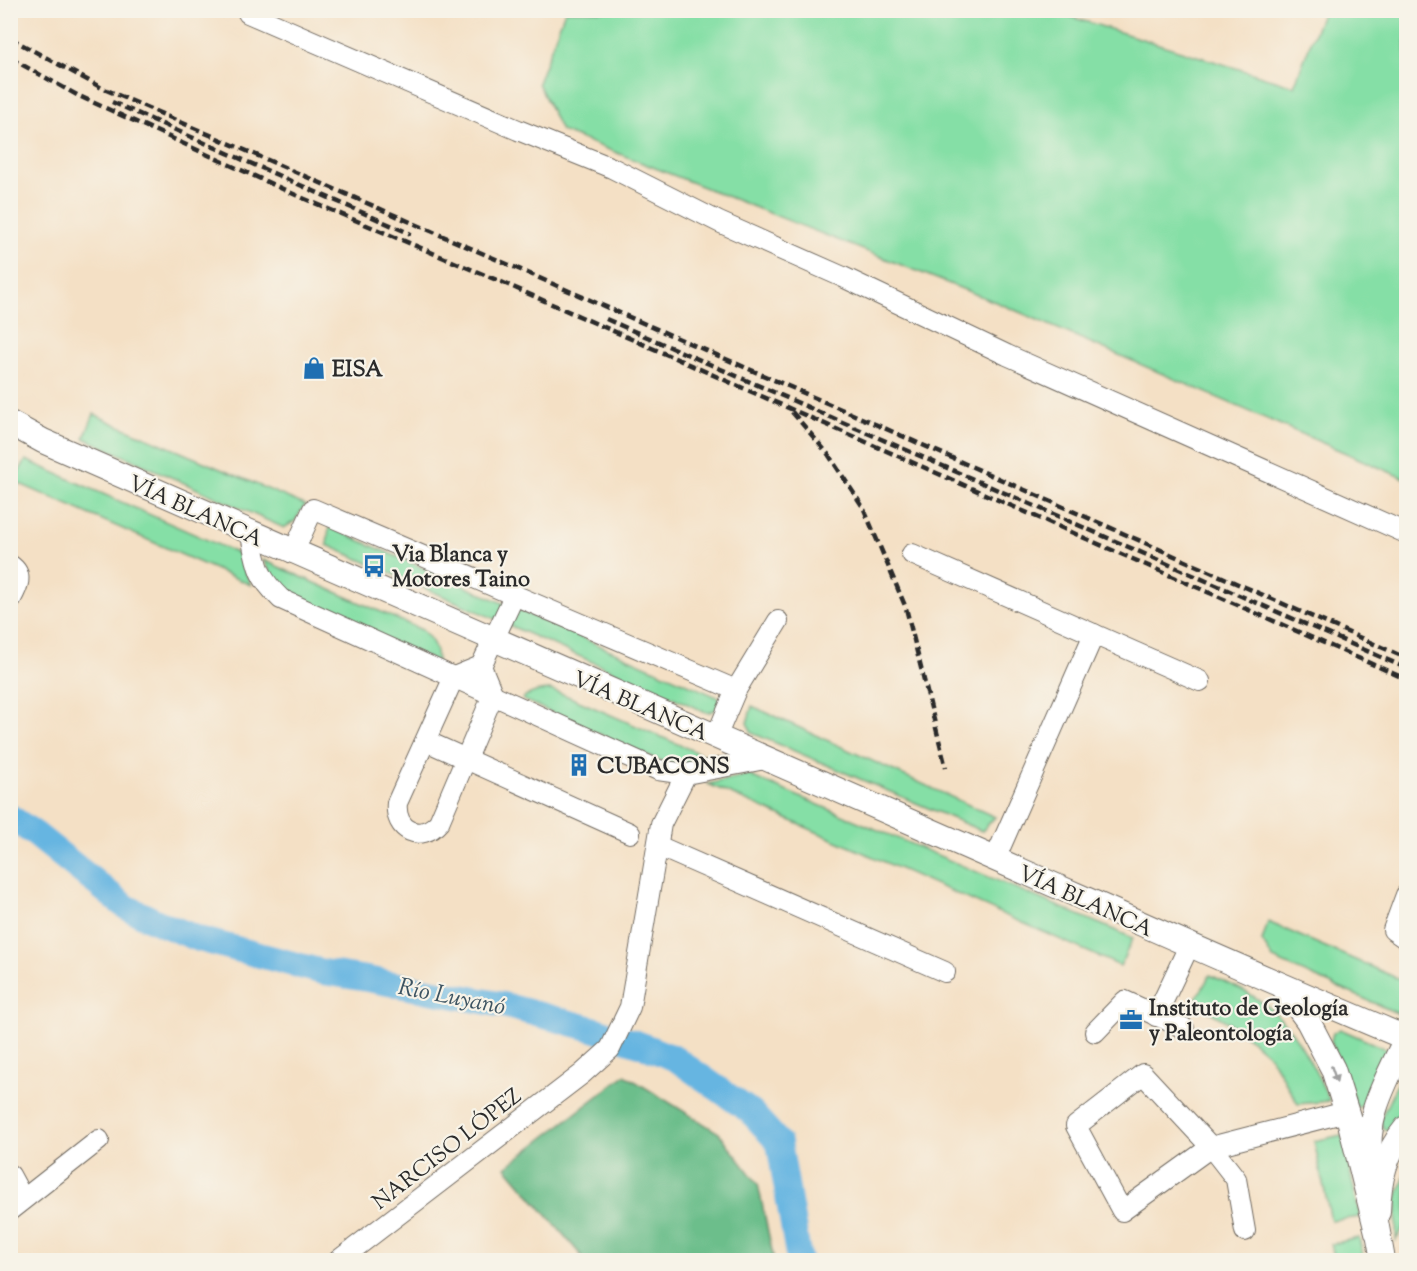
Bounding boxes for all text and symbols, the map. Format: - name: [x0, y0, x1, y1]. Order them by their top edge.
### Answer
- shop icon: EISA: [301, 355, 327, 381]
- place label: EISA: [332, 355, 383, 387]
- street label: VÍA BLANCA: [122, 468, 268, 557]
- place label: Via Blanca y Motores Taino: [392, 540, 530, 597]
- bus stop icon: Via Blanca y Motores Taino: [361, 553, 387, 579]
- street label: VÍA BLANCA: [567, 664, 713, 751]
- building icon: CUBACONS: [566, 752, 592, 778]
- place label: CUBACONS: [597, 752, 730, 784]
- street label: VÍA BLANCA: [1012, 858, 1158, 947]
- water label: Río Luyanó: [395, 971, 508, 1025]
- place label: Instituto de Geología y Paleontología: [1149, 994, 1349, 1051]
- office icon: Instituto de Geología y Paleontología: [1118, 1007, 1144, 1033]
- one-way arrow: [1330, 1066, 1340, 1084]
- street label: NARCISO LÓPEZ: [366, 1081, 529, 1219]

